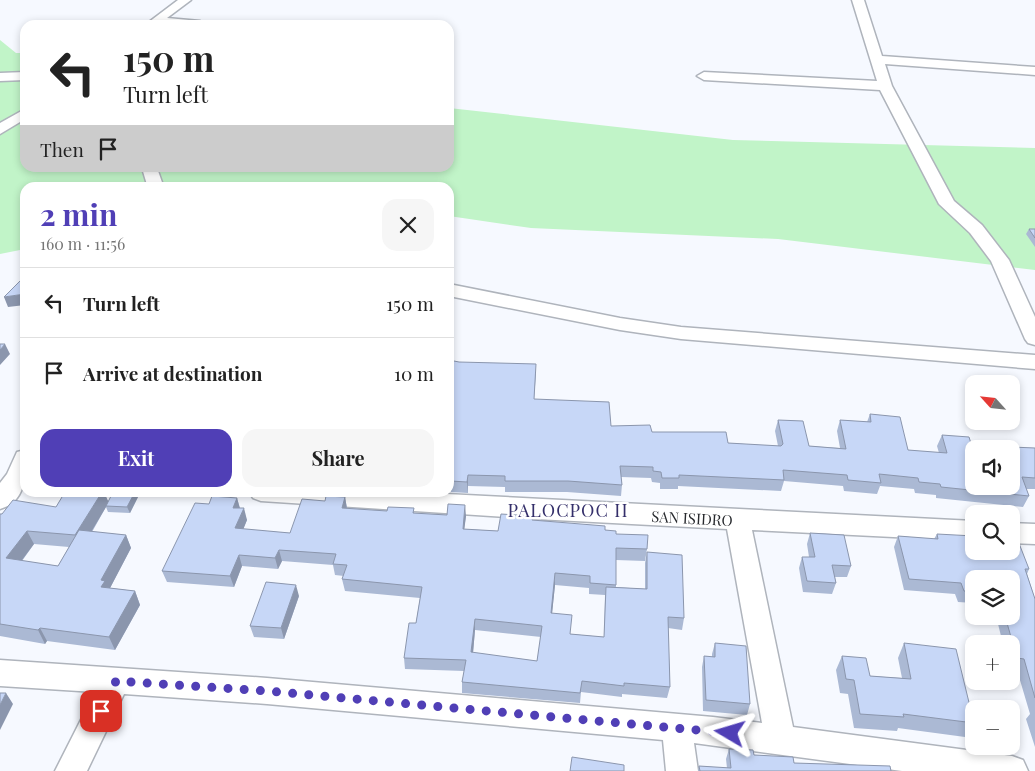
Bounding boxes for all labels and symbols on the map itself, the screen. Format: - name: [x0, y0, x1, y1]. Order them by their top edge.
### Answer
- north arrow: [965, 375, 1020, 430]
- district label: PALOCPOC II: [507, 498, 629, 522]
- street label: SAN ISIDRO: [651, 506, 733, 530]
- pin: [80, 690, 122, 732]
- position arrow: [703, 706, 755, 758]

